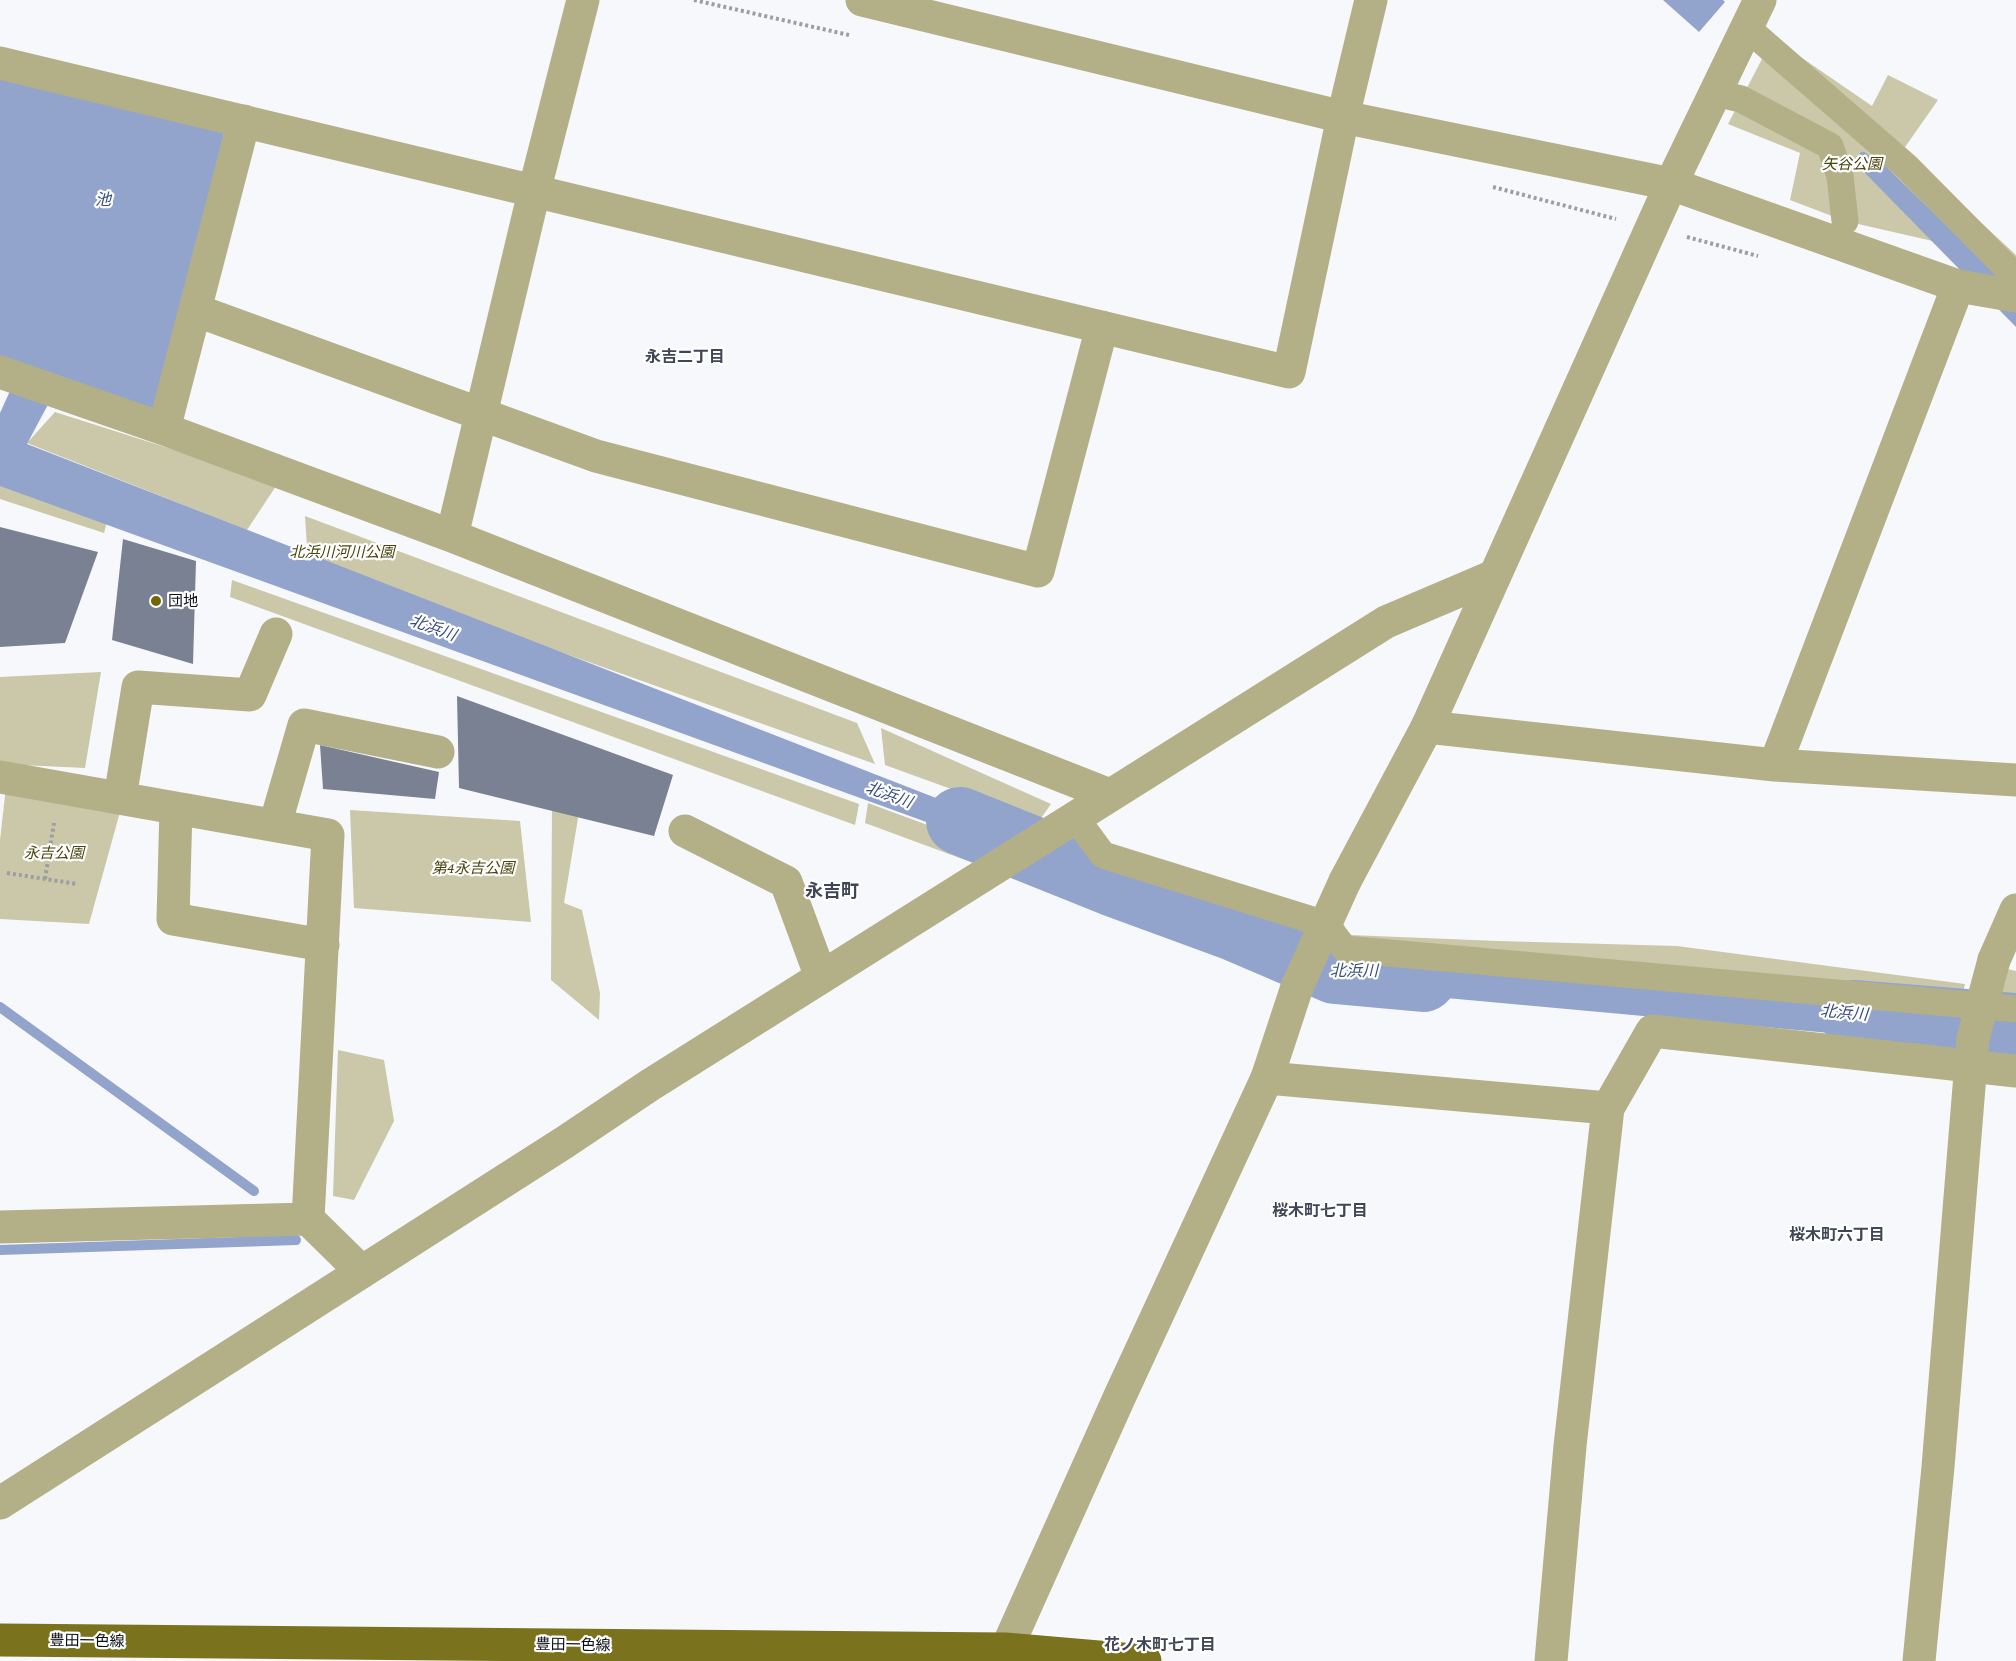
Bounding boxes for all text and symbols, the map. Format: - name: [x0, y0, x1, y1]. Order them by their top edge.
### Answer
- park label: 矢谷公園: [1822, 155, 1882, 173]
- water label: 池: [95, 190, 111, 210]
- district label: 永吉二丁目: [645, 347, 725, 367]
- park label: 北浜川河川公園: [290, 543, 394, 561]
- place label: 団地: [168, 592, 198, 610]
- marker: 団地: [149, 594, 163, 608]
- water label: 北浜川: [407, 611, 459, 645]
- water label: 北浜川: [863, 778, 915, 812]
- park label: 永吉公園: [24, 844, 84, 862]
- park label: 第4永吉公園: [432, 859, 514, 877]
- district label: 永吉町: [805, 880, 859, 902]
- water label: 北浜川: [1330, 961, 1378, 981]
- water label: 北浜川: [1819, 1001, 1869, 1025]
- district label: 桜木町七丁目: [1272, 1201, 1368, 1221]
- district label: 桜木町六丁目: [1789, 1225, 1885, 1245]
- street label: 豊田一色線: [49, 1631, 125, 1651]
- street label: 豊田一色線: [535, 1635, 611, 1655]
- district label: 花ノ木町七丁目: [1104, 1635, 1216, 1655]

